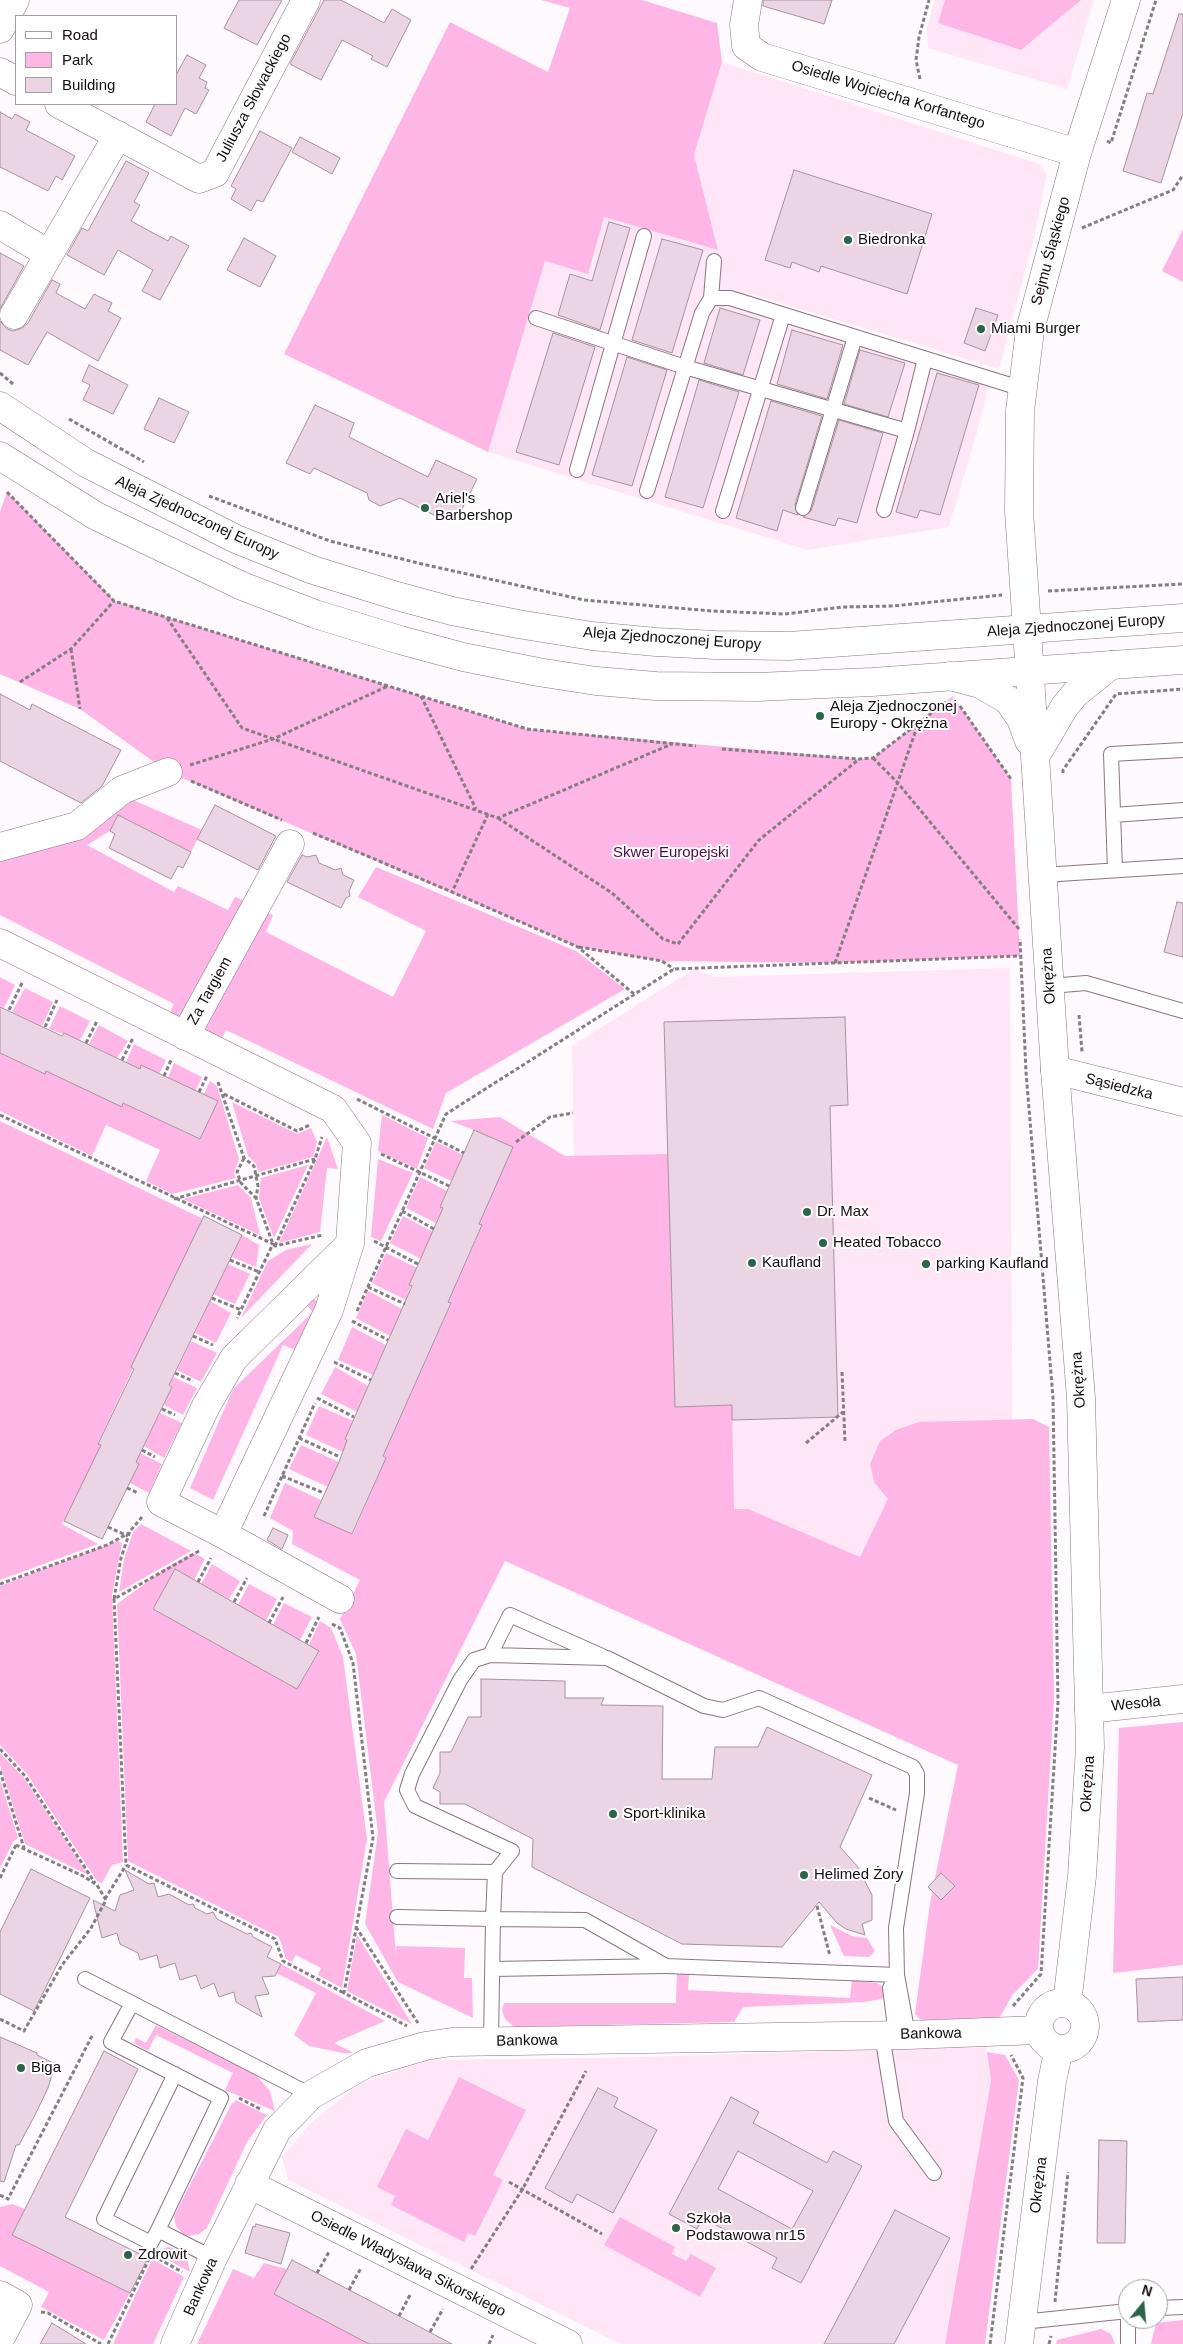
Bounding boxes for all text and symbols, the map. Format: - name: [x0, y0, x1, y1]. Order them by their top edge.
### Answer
- legend: [15, 15, 178, 105]
- text: Road: [62, 26, 98, 43]
- street label: Juliusza Słowackiego: [213, 31, 295, 165]
- text: Park: [62, 51, 93, 68]
- street label: Osiedle Wojciecha Korfantego: [789, 57, 987, 133]
- text: Building: [62, 76, 115, 93]
- street label: Sejmu Śląskiego: [1028, 195, 1074, 307]
- place label: Biedronka: [858, 231, 926, 249]
- marker: Biedronka: [842, 234, 854, 246]
- place label: Miami Burger: [991, 320, 1080, 338]
- marker: Miami Burger: [975, 323, 987, 335]
- street label: Aleja Zjednoczonej Europy: [112, 472, 282, 564]
- place label: Ariel's Barbershop: [435, 490, 513, 525]
- marker: Ariel's Barbershop: [419, 502, 431, 514]
- street label: Aleja Zjednoczonej Europy: [986, 611, 1166, 641]
- street label: Aleja Zjednoczonej Europy: [582, 624, 762, 654]
- place label: Aleja Zjednoczonej Europy - Okrężna: [830, 698, 957, 733]
- marker: Aleja Zjednoczonej Europy - Okrężna: [814, 710, 826, 722]
- park label: Skwer Europejski: [613, 844, 729, 862]
- street label: Okrężna: [1038, 947, 1060, 1005]
- street label: Za Targiem: [184, 954, 236, 1028]
- street label: Sąsiedzka: [1083, 1070, 1155, 1104]
- place label: Dr. Max: [817, 1203, 869, 1221]
- marker: Dr. Max: [801, 1206, 813, 1218]
- place label: Heated Tobacco: [833, 1234, 941, 1252]
- marker: Heated Tobacco: [817, 1237, 829, 1249]
- place label: Kaufland: [762, 1254, 821, 1272]
- place label: parking Kaufland: [936, 1255, 1049, 1273]
- marker: Kaufland: [746, 1257, 758, 1269]
- marker: parking Kaufland: [920, 1258, 932, 1270]
- street label: Okrężna: [1068, 1351, 1090, 1409]
- street label: Wesoła: [1110, 1692, 1162, 1716]
- street label: Okrężna: [1077, 1755, 1099, 1813]
- place label: Sport-klinika: [623, 1805, 706, 1823]
- marker: Sport-klinika: [607, 1808, 619, 1820]
- place label: Helimed Żory: [814, 1866, 903, 1884]
- marker: Helimed Żory: [798, 1869, 810, 1881]
- street label: Bankowa: [900, 2024, 962, 2044]
- street label: Bankowa: [496, 2031, 558, 2051]
- place label: Biga: [31, 2059, 61, 2077]
- marker: Biga: [15, 2062, 27, 2074]
- street label: Okrężna: [1027, 2156, 1051, 2214]
- street label: Osiedle Władysława Sikorskiego: [307, 2207, 509, 2321]
- place label: Szkoła Podstawowa nr15: [686, 2210, 805, 2245]
- marker: Szkoła Podstawowa nr15: [670, 2222, 682, 2234]
- place label: Zdrowit: [138, 2246, 187, 2264]
- marker: Zdrowit: [122, 2249, 134, 2261]
- street label: Bankowa: [180, 2255, 222, 2319]
- north arrow: [1118, 2279, 1168, 2329]
- text: N: [1140, 2281, 1154, 2300]

